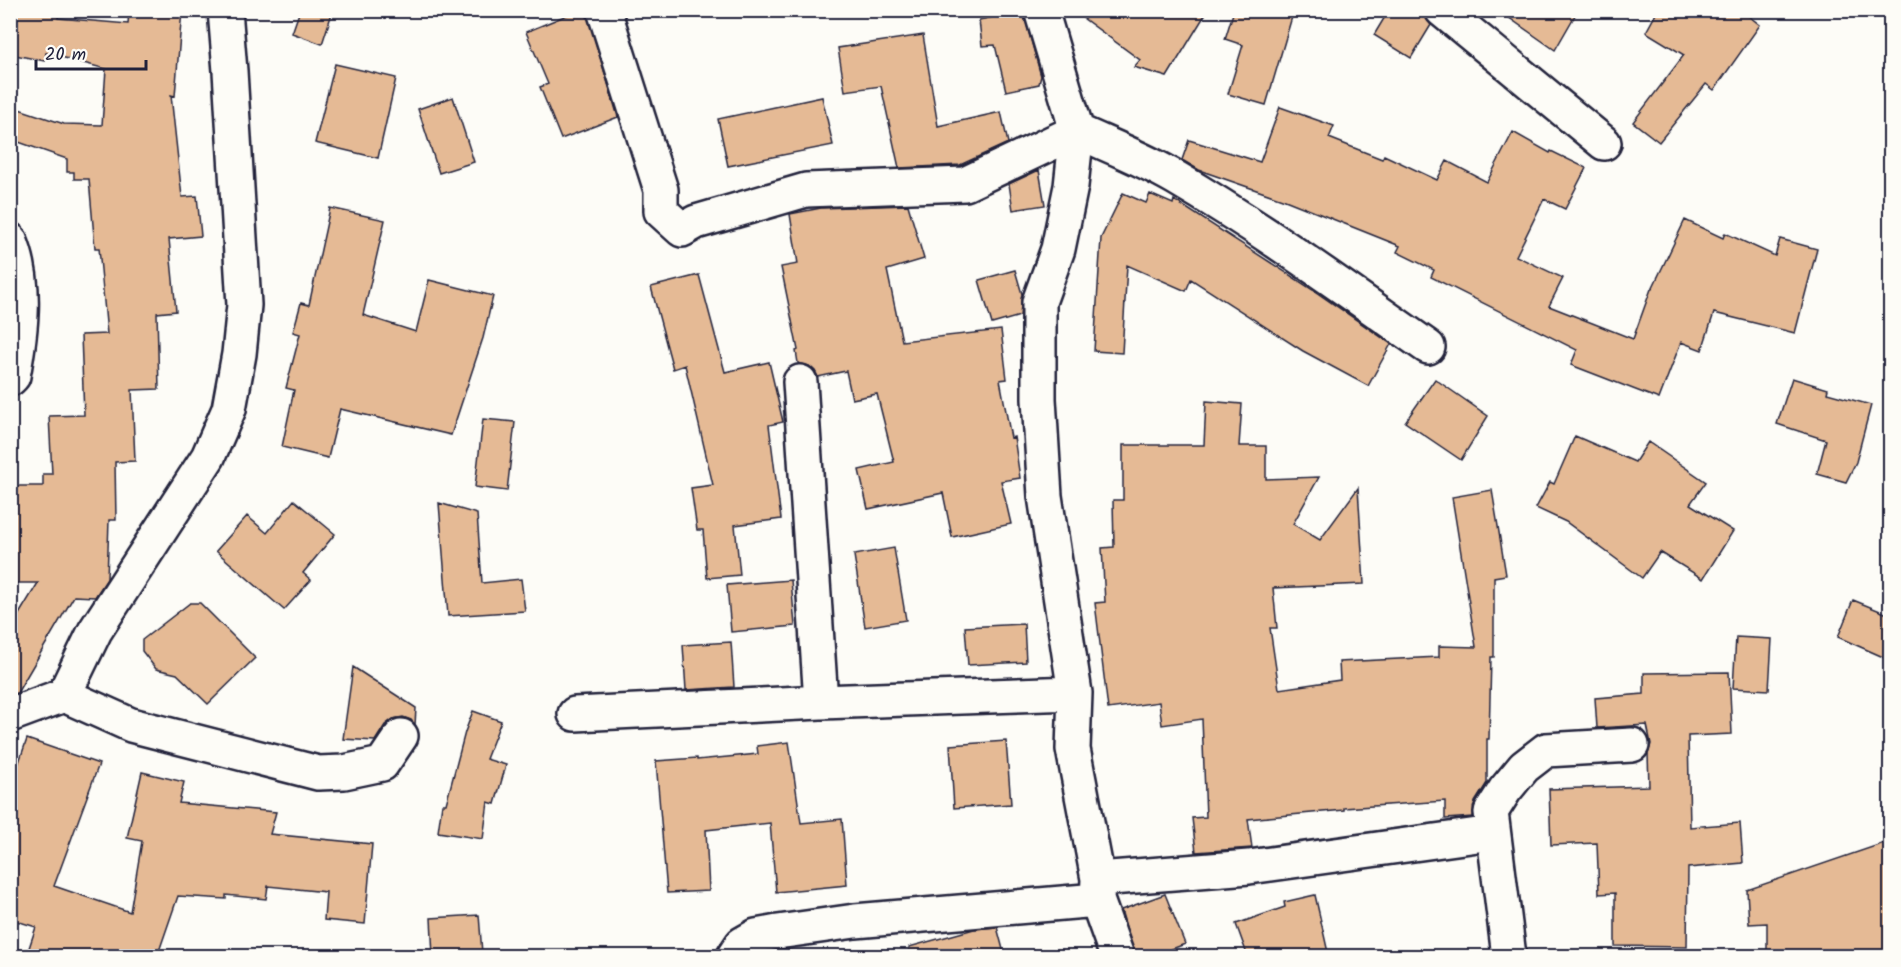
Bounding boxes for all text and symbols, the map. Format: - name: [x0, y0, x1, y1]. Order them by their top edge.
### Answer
- scale bar: [36, 33, 146, 71]
- text: 20 m: [45, 41, 86, 70]

